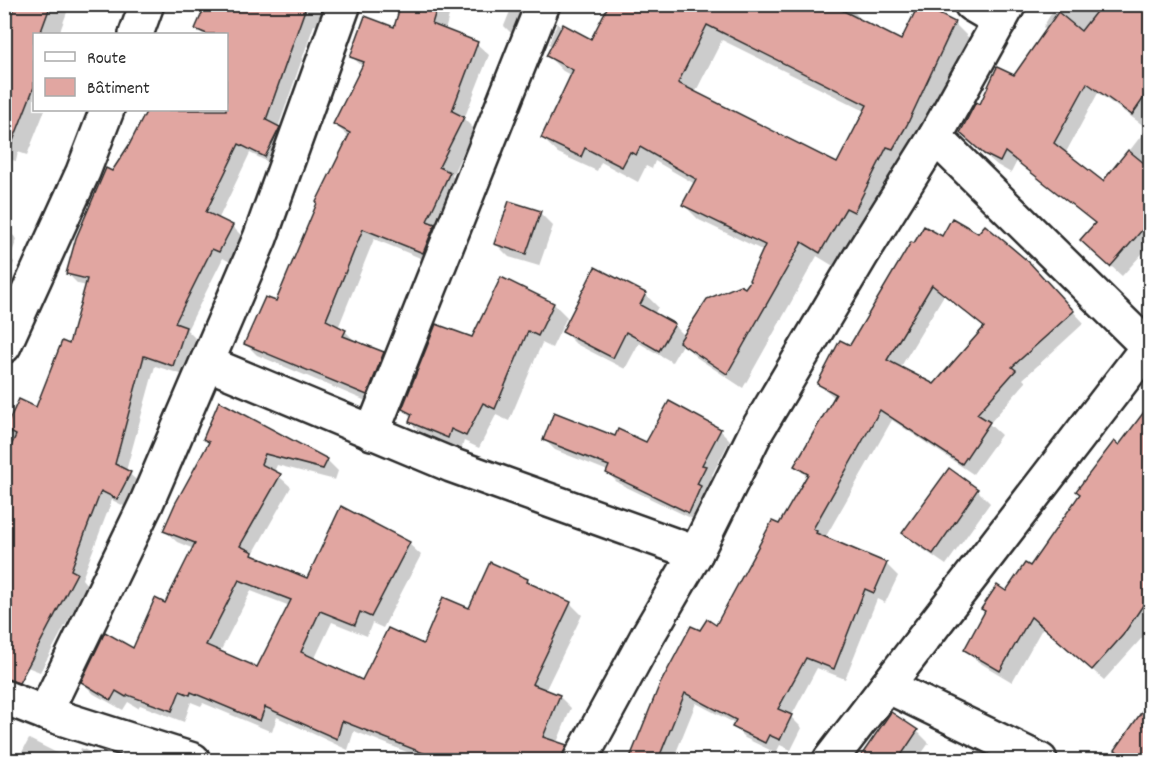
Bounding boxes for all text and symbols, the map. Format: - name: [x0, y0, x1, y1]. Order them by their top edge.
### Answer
- legend: [33, 33, 228, 111]
- text: Route: [87, 47, 126, 72]
- text: Bâtiment: [87, 77, 150, 102]

